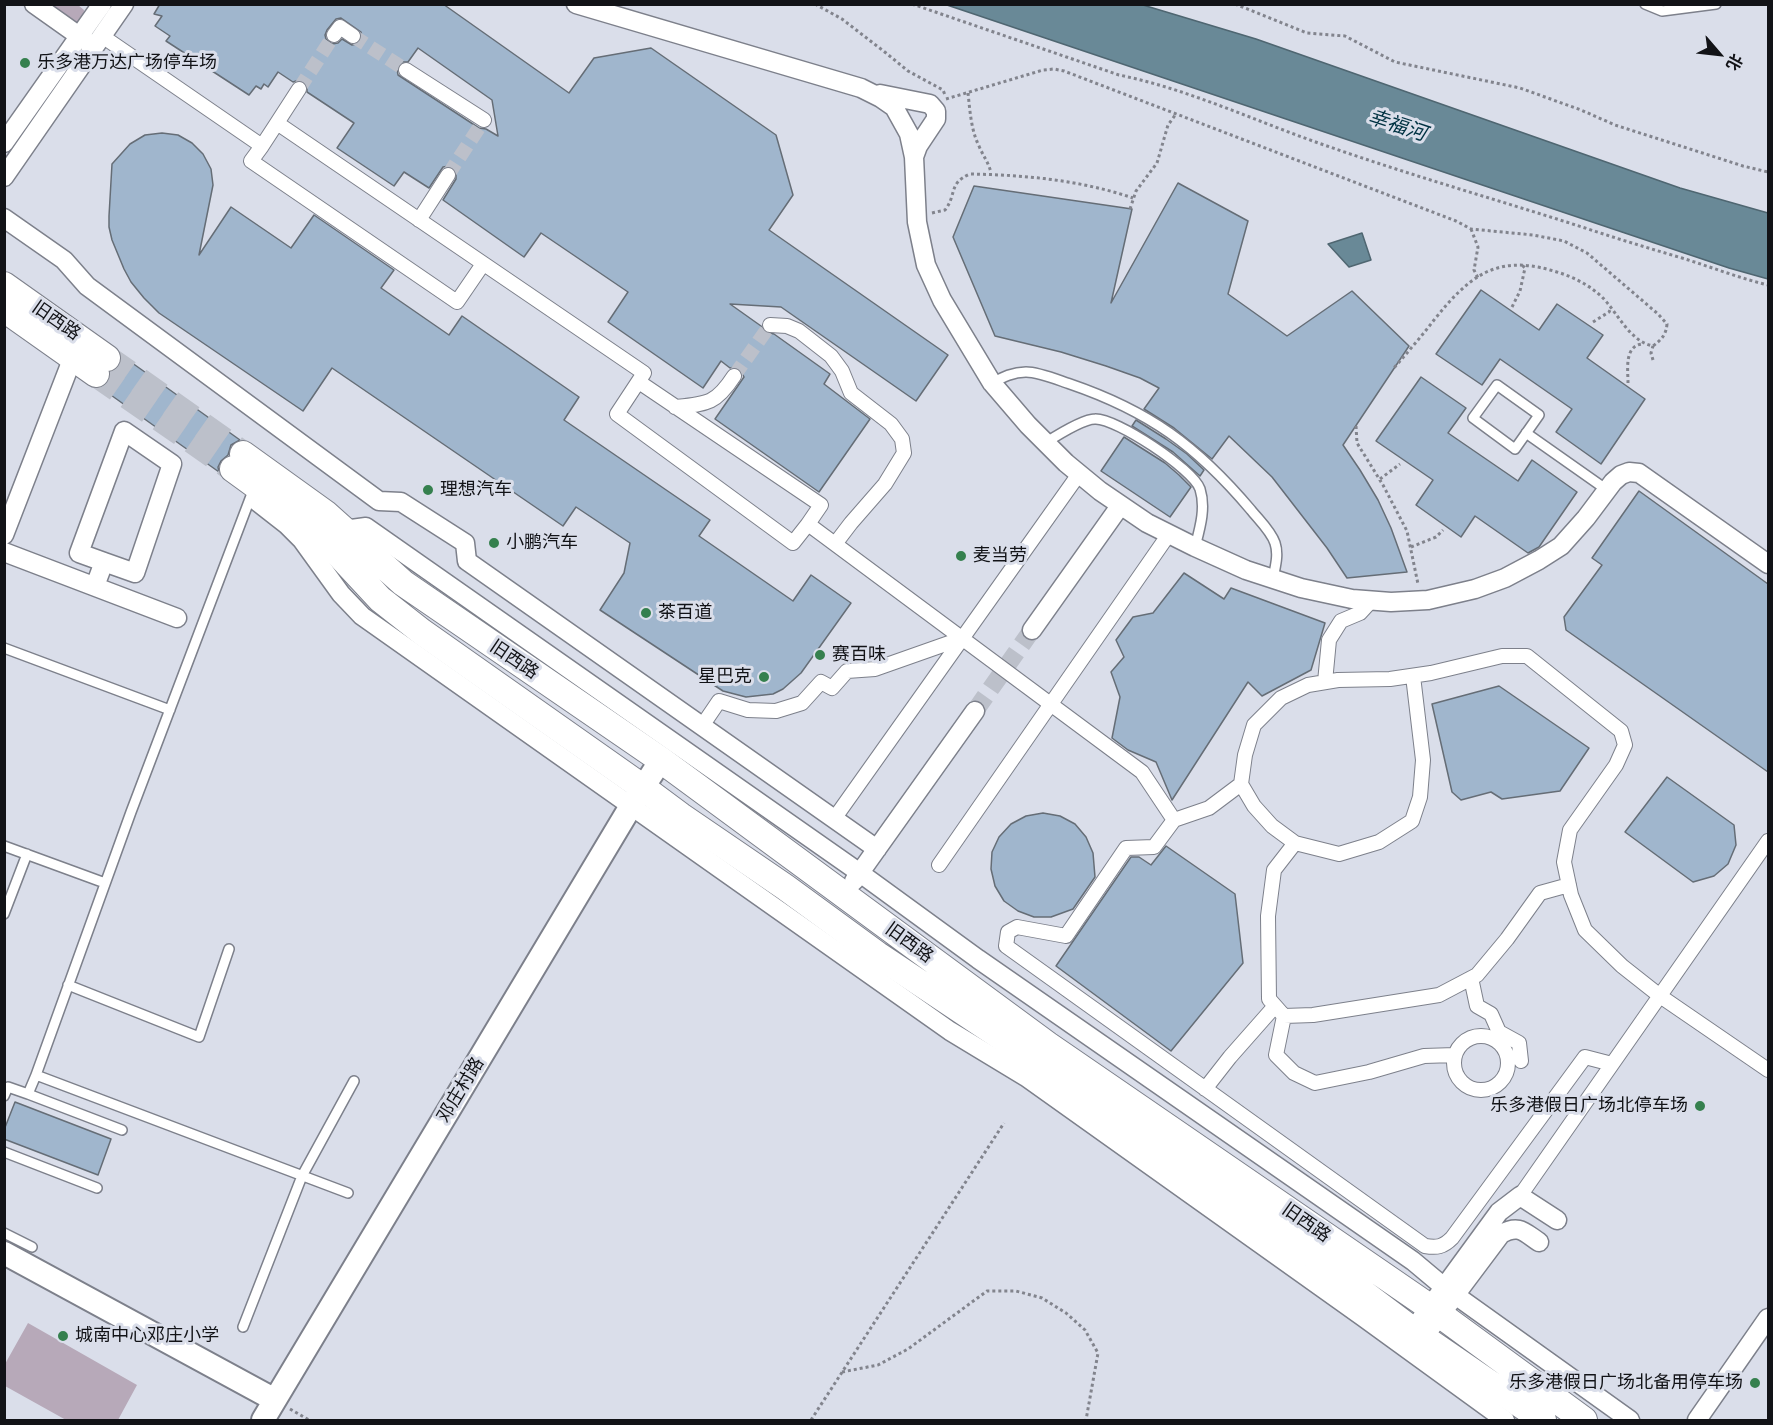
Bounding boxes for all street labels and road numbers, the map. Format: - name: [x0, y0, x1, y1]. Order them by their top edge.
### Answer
- street label: 旧西路: [28, 297, 84, 345]
- street label: 旧西路: [486, 636, 542, 684]
- street label: 旧西路: [881, 918, 937, 968]
- street label: 邓庄村路: [433, 1054, 489, 1126]
- street label: 旧西路: [1278, 1199, 1334, 1247]

